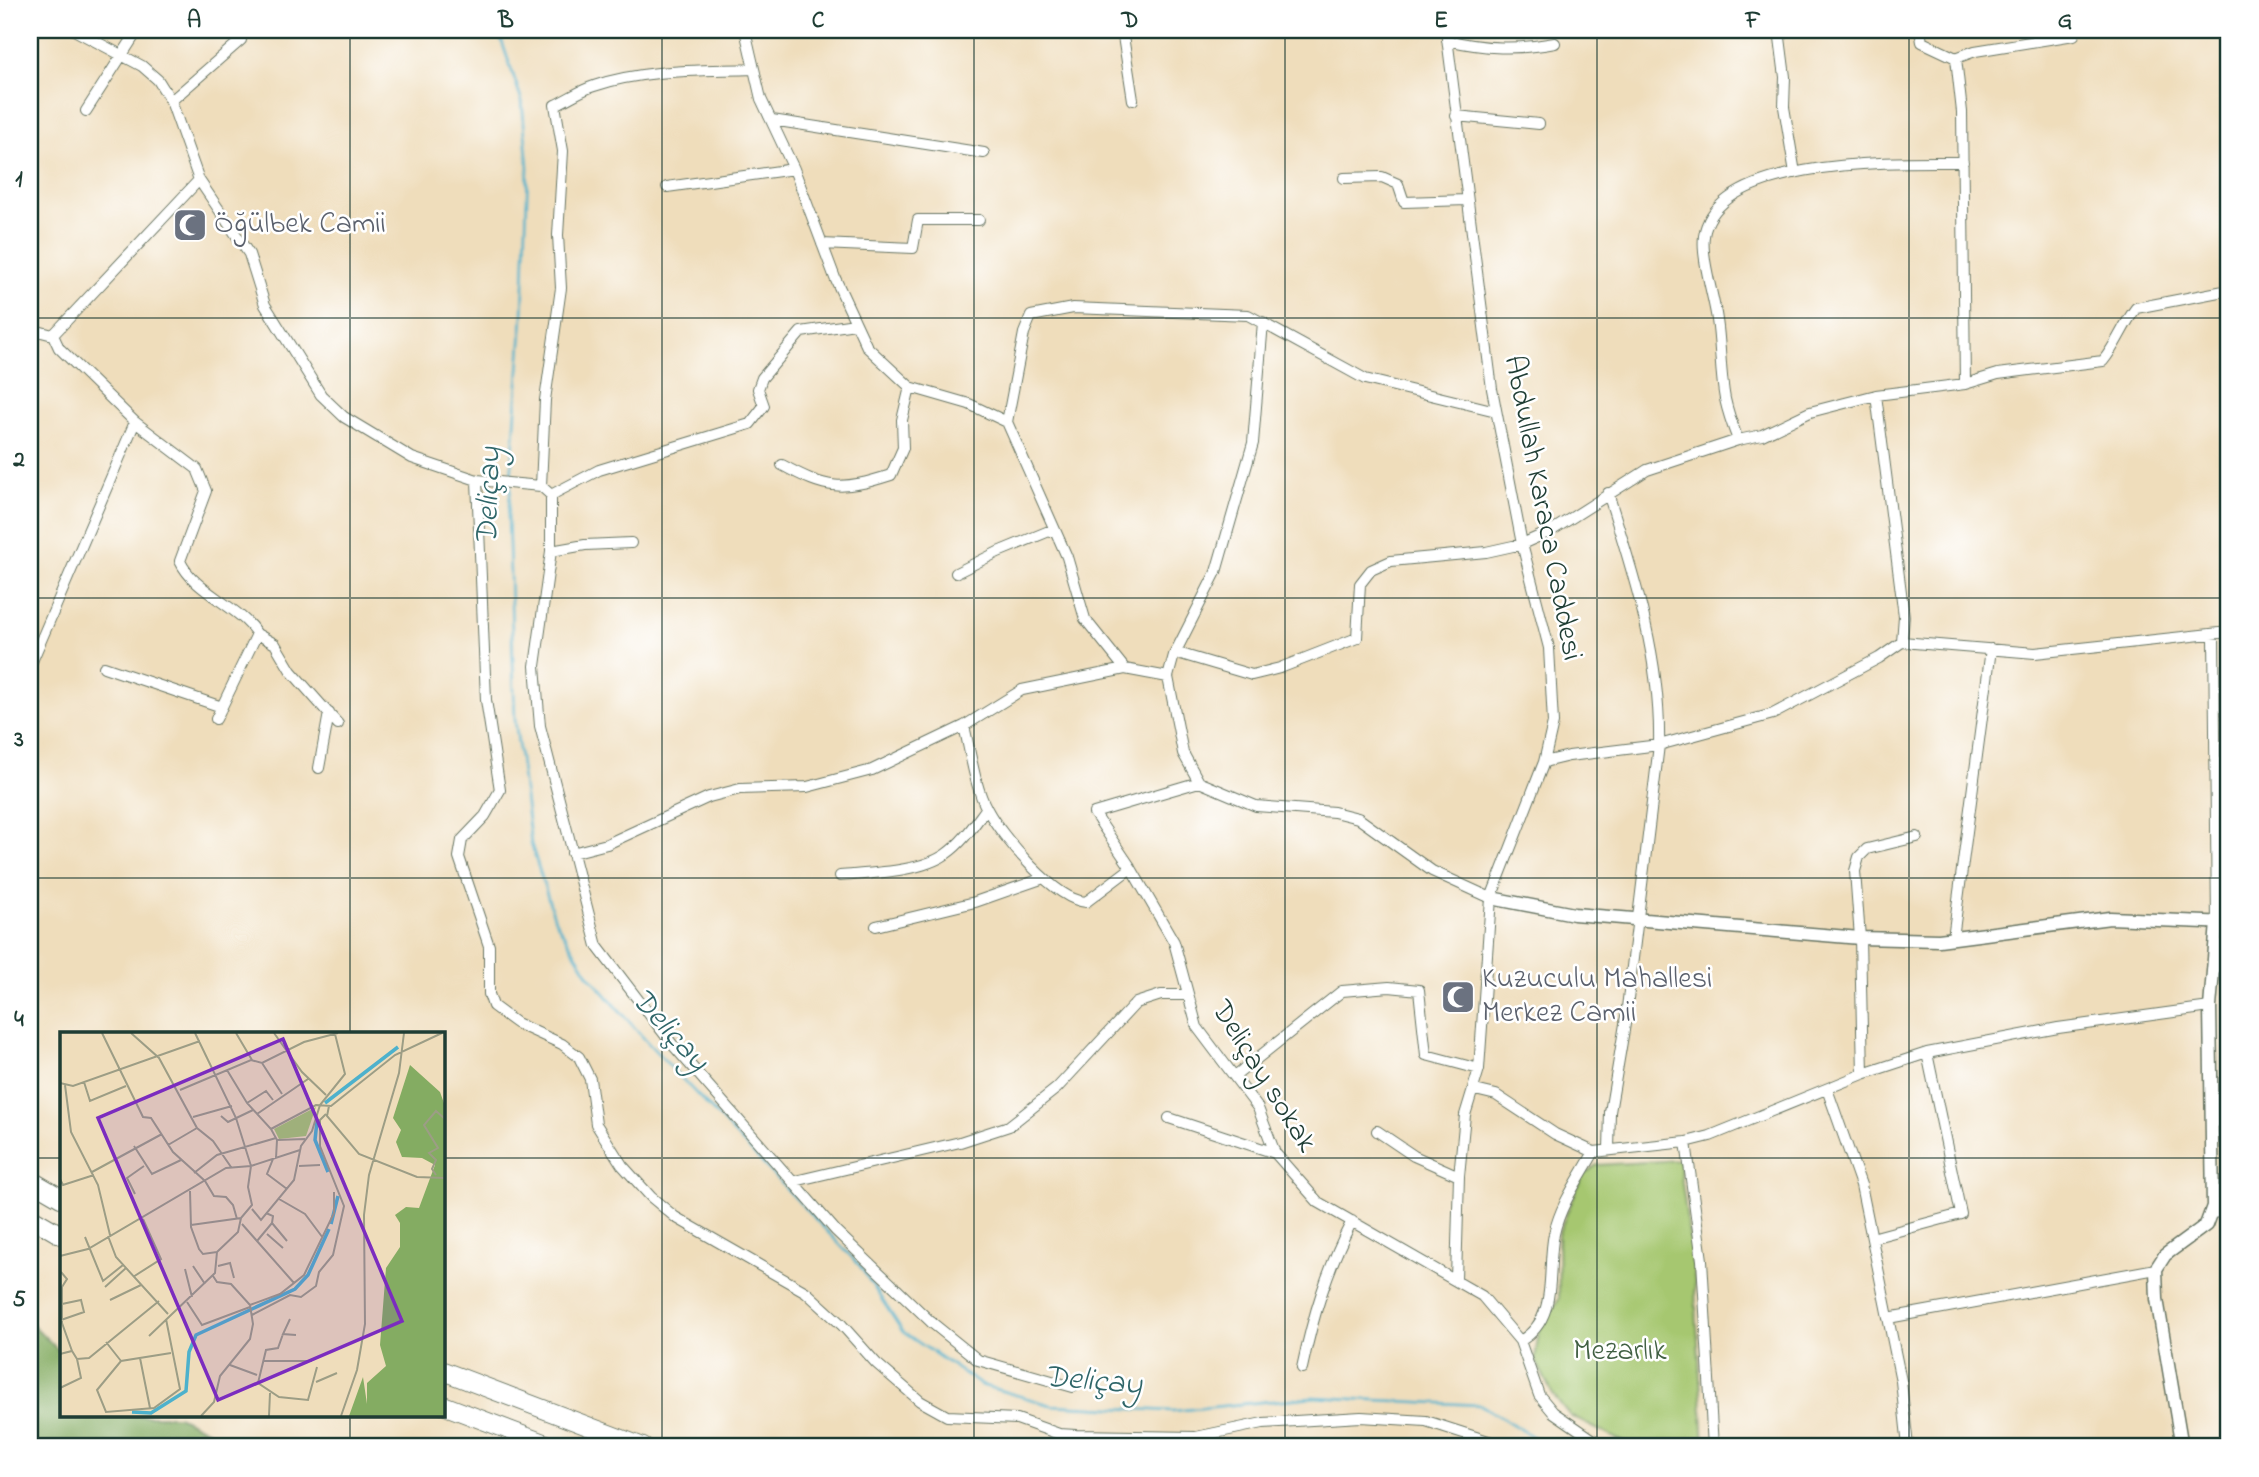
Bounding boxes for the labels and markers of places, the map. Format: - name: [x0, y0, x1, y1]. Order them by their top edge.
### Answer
- place label: Öğülbek Camii: [214, 203, 386, 247]
- mosque icon: Öğülbek Camii: [171, 206, 209, 244]
- place label: Kuzuculu Mahallesi Merkez Camii: [1482, 958, 1712, 1036]
- mosque icon: Kuzuculu Mahallesi Merkez Camii: [1439, 978, 1477, 1016]

